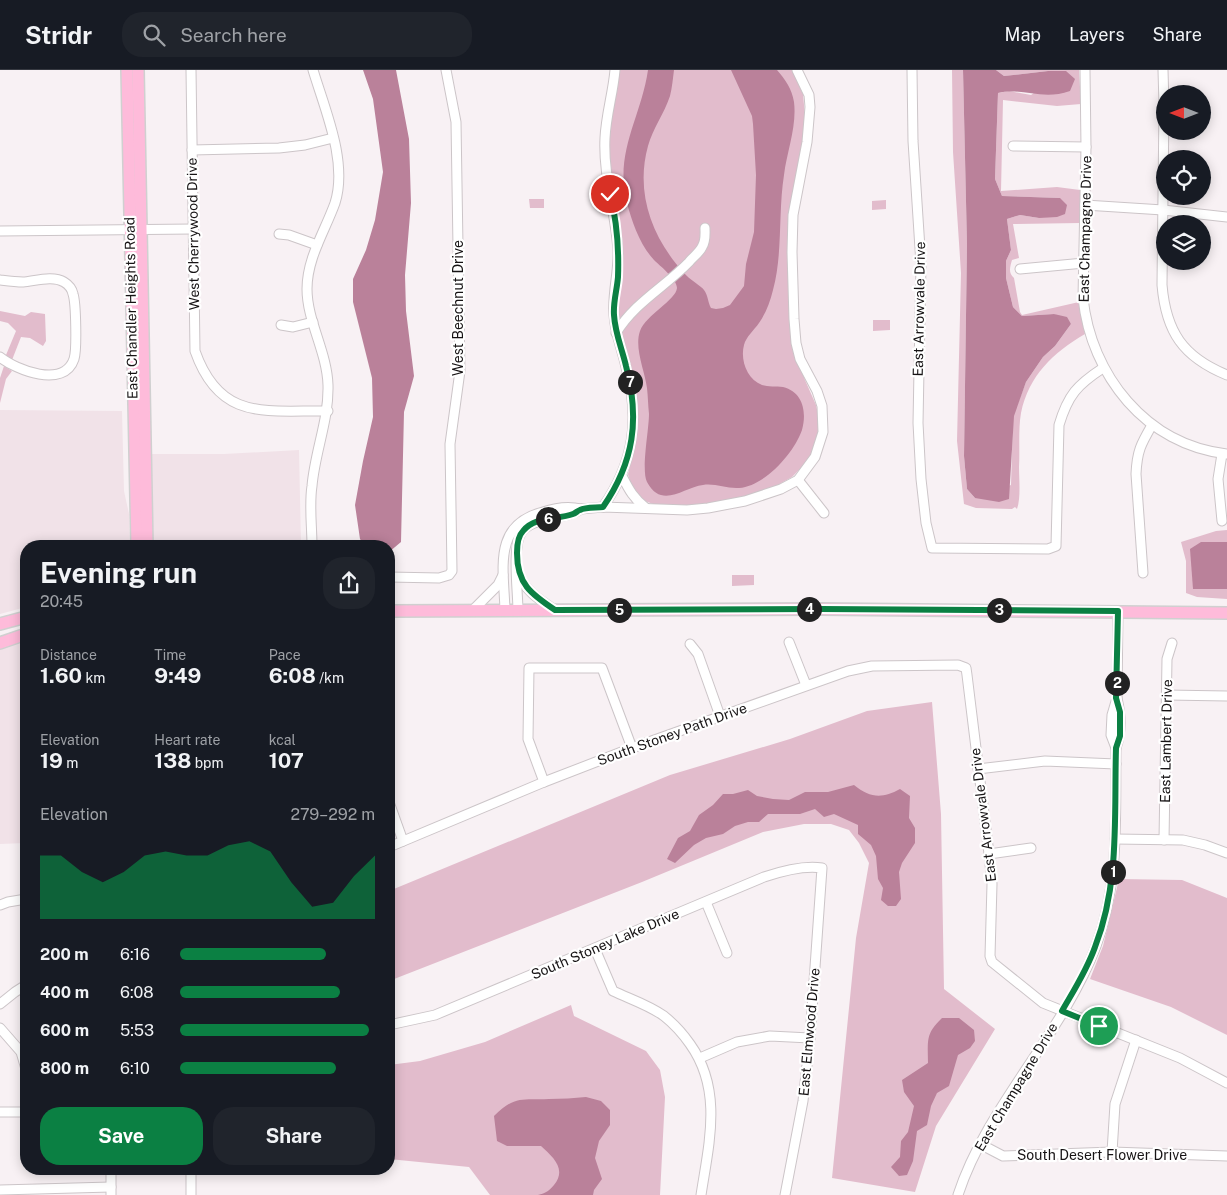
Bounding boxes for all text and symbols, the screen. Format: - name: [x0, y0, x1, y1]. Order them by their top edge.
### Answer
- search box: [122, 12, 472, 57]
- text: Stridr: [25, 21, 92, 49]
- icon: search: [140, 21, 168, 49]
- text: Search here: [180, 24, 287, 46]
- text: Map: [1005, 24, 1041, 45]
- text: Layers: [1069, 24, 1125, 45]
- text: Share: [1153, 24, 1202, 45]
- north arrow: [1156, 85, 1211, 140]
- map controls: [1156, 85, 1211, 270]
- button: locate: [1156, 150, 1211, 205]
- street label: East Champagne Drive: [1076, 155, 1094, 303]
- street label: West Cherrywood Drive: [184, 157, 202, 310]
- pin: [589, 173, 631, 215]
- icon: check: [596, 180, 624, 208]
- button: layers: [1156, 215, 1211, 270]
- street label: East Chandler Heights Road: [121, 217, 141, 399]
- street label: West Beechnut Drive: [450, 240, 466, 376]
- street label: East Arrowvale Drive: [910, 241, 928, 377]
- pin: 7: [618, 370, 642, 394]
- text: 7: [626, 374, 635, 390]
- pin: 6: [536, 506, 560, 532]
- text: 6: [544, 511, 553, 527]
- text: Evening run: [40, 556, 197, 589]
- button: share: [323, 557, 375, 609]
- text: 20:45: [40, 592, 83, 611]
- pin: 4: [796, 596, 822, 622]
- pin: 5: [606, 598, 632, 622]
- pin: 3: [986, 598, 1012, 622]
- text: 4: [805, 601, 814, 617]
- text: 5: [615, 602, 624, 618]
- text: 3: [995, 602, 1004, 618]
- text: Distance: [40, 647, 97, 663]
- text: Time: [154, 647, 186, 663]
- text: Pace: [269, 647, 301, 663]
- text: 1.60: [40, 663, 82, 688]
- text: 9:49: [154, 663, 201, 688]
- text: 6:08: [269, 663, 316, 688]
- text: km: [82, 670, 105, 686]
- text: /km: [316, 670, 344, 686]
- pin: 2: [1104, 670, 1130, 696]
- text: 2: [1113, 675, 1122, 691]
- street label: East Lambert Drive: [1157, 679, 1175, 803]
- street label: South Stoney Path Drive: [595, 699, 749, 769]
- text: Elevation: [40, 732, 99, 748]
- text: Heart rate: [154, 732, 221, 748]
- text: kcal: [269, 732, 296, 748]
- street label: East Arrowvale Drive: [967, 747, 999, 883]
- text: 19: [40, 748, 63, 773]
- text: 138: [154, 748, 191, 773]
- text: 107: [269, 748, 304, 773]
- text: m: [63, 755, 78, 771]
- text: bpm: [191, 755, 224, 771]
- text: Elevation: [40, 805, 108, 824]
- text: 279–292 m: [291, 805, 375, 824]
- pin: 1: [1100, 860, 1126, 884]
- text: 1: [1111, 864, 1117, 880]
- street label: South Stoney Lake Drive: [529, 906, 681, 982]
- text: 200 m: [40, 945, 89, 964]
- text: 6:16: [120, 945, 150, 964]
- street label: East Elmwood Drive: [795, 967, 823, 1097]
- text: 400 m: [40, 983, 89, 1002]
- text: 6:08: [120, 983, 154, 1002]
- pin: [1078, 1005, 1120, 1047]
- icon: arrive: [1085, 1012, 1113, 1040]
- street label: East Champagne Drive: [971, 1020, 1061, 1154]
- text: 600 m: [40, 1021, 89, 1040]
- text: 5:53: [120, 1021, 154, 1040]
- text: 800 m: [40, 1059, 89, 1078]
- text: 6:10: [120, 1059, 150, 1078]
- button: Save: [40, 1107, 203, 1165]
- button: Share: [213, 1107, 375, 1165]
- street label: South Desert Flower Drive: [1017, 1147, 1187, 1163]

